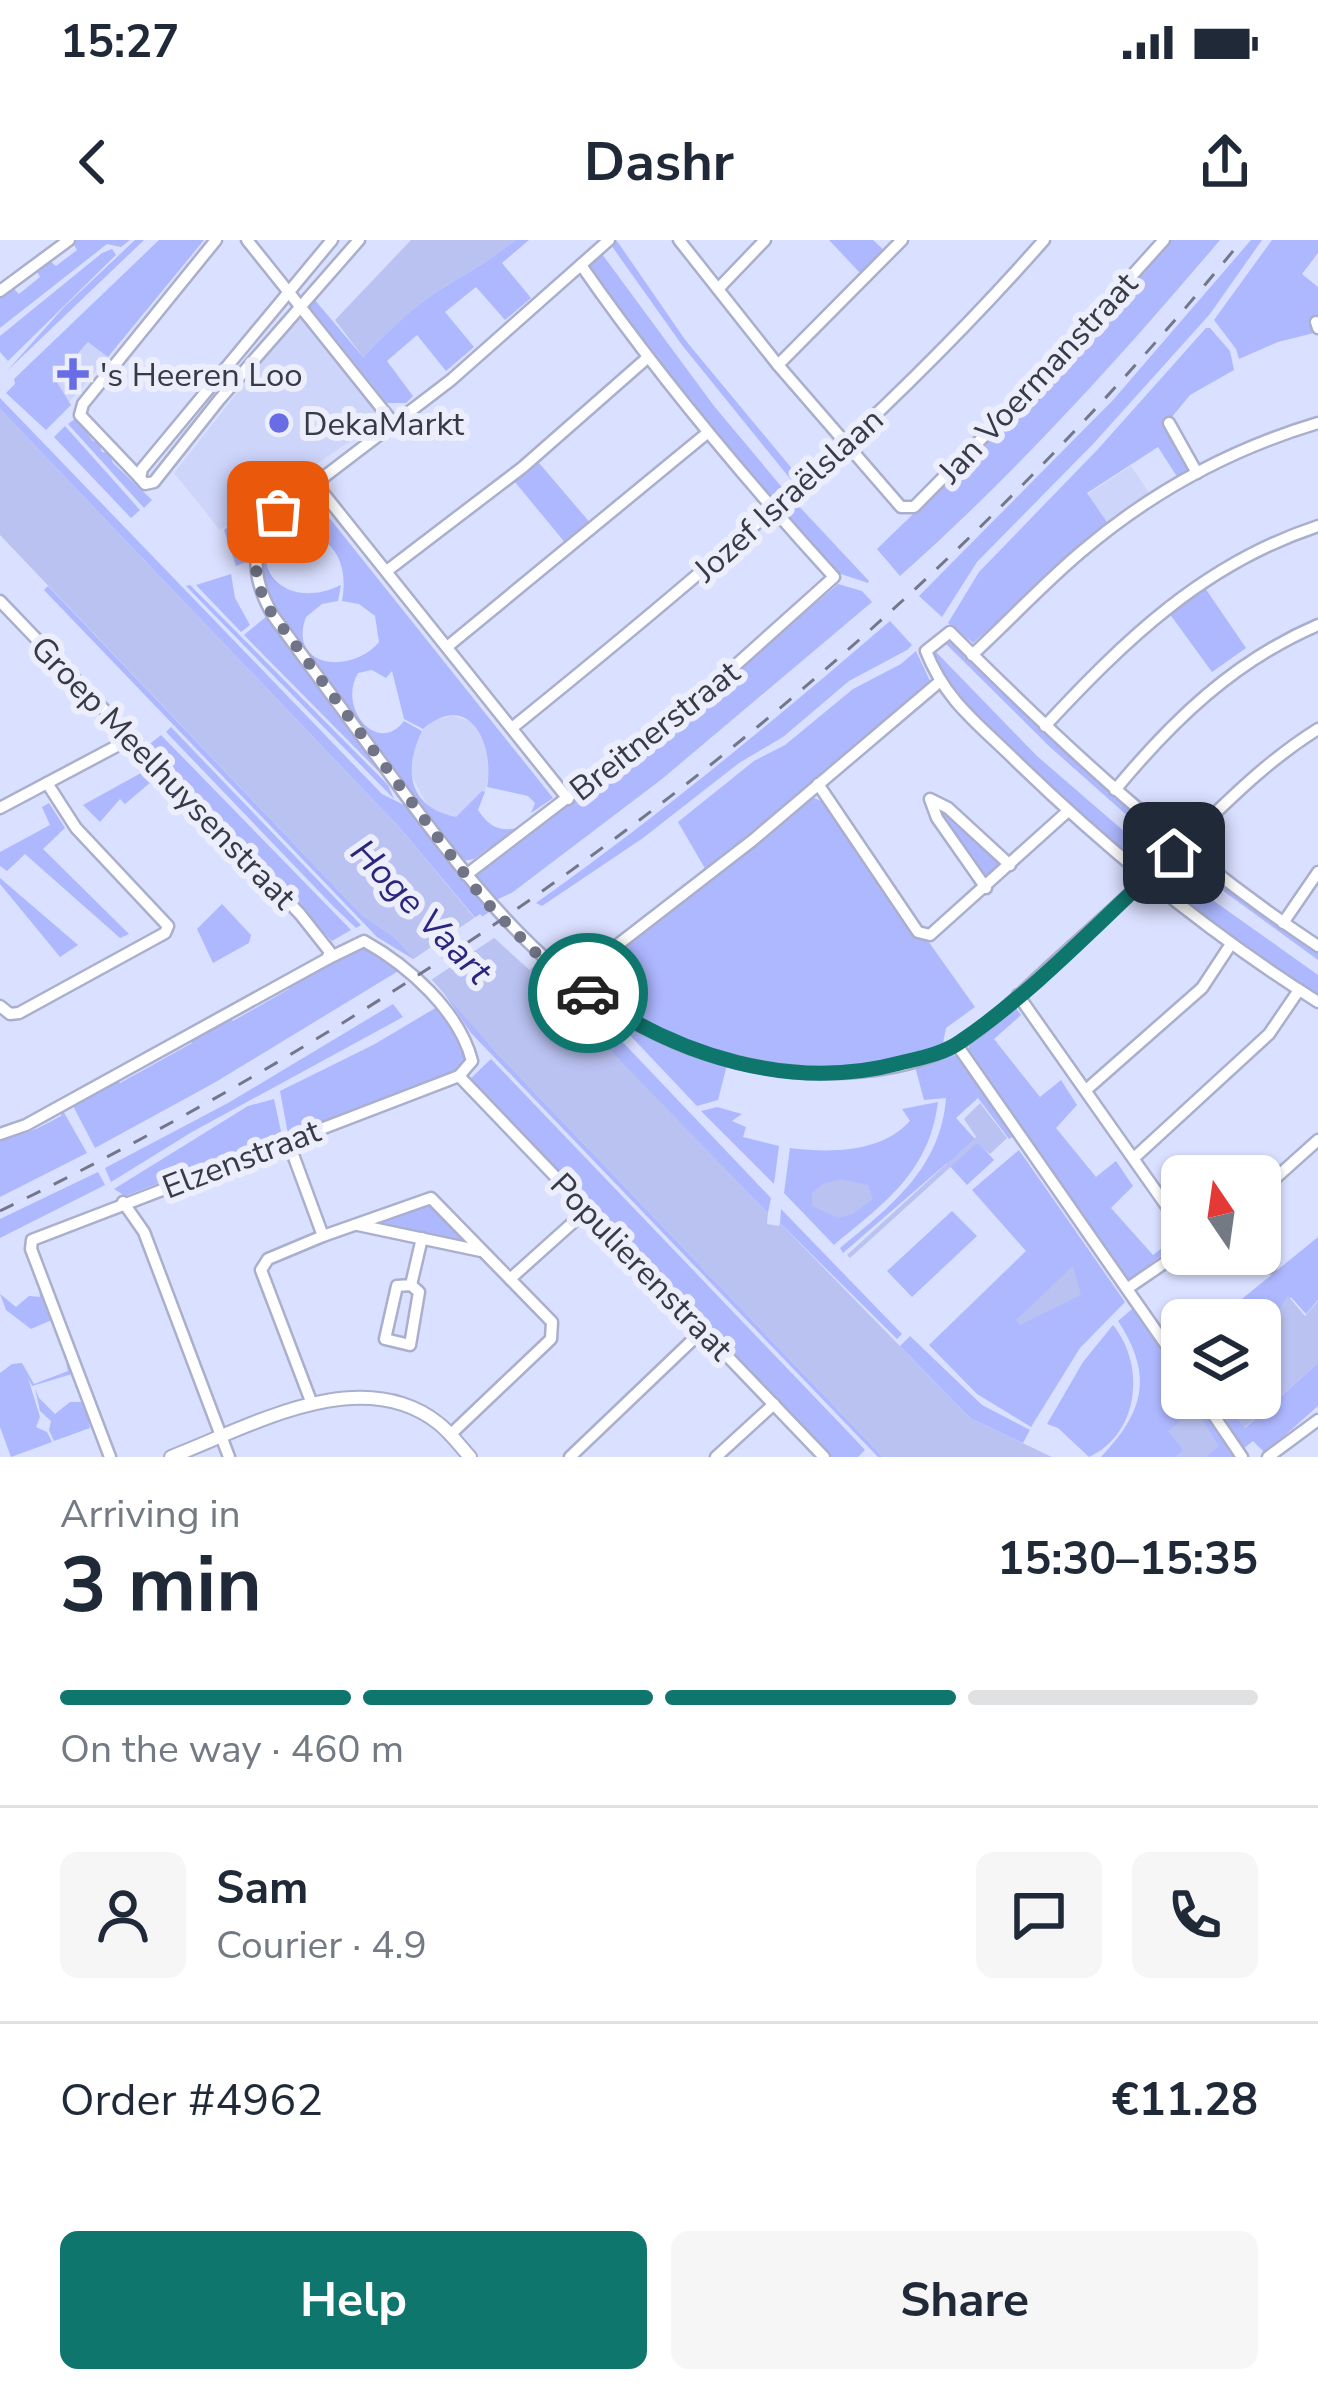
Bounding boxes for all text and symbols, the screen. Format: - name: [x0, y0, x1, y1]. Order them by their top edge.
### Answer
- text: 15:27: [60, 12, 179, 73]
- text: Dashr: [584, 125, 734, 199]
- icon: back: [60, 129, 126, 195]
- icon: share: [1192, 129, 1258, 195]
- street label: Jan Voermanstraat: [928, 262, 1148, 494]
- place label: 's Heeren Loo: [100, 353, 303, 398]
- marker: 's Heeren Loo: [57, 358, 89, 390]
- street label: Jozef Israëlslaan: [684, 398, 894, 593]
- place label: DekaMarkt: [303, 402, 464, 447]
- marker: DekaMarkt: [266, 410, 292, 436]
- pin: [227, 461, 329, 563]
- icon: bag: [245, 479, 311, 545]
- street label: Groep Meelhuysenstraat: [20, 627, 306, 920]
- street label: Breitnerstraat: [561, 650, 750, 812]
- pin: [1123, 802, 1225, 904]
- icon: home: [1141, 820, 1207, 886]
- water label: Hoge Vaart: [339, 829, 504, 996]
- courier: [528, 933, 648, 1053]
- icon: car: [555, 960, 621, 1026]
- street label: Elzenstraat: [156, 1109, 327, 1210]
- north arrow: [1161, 1155, 1281, 1275]
- map controls: [1161, 1155, 1281, 1419]
- street label: Populierenstraat: [540, 1163, 742, 1371]
- button: layers: [1161, 1299, 1281, 1419]
- text: Arriving in: [60, 1488, 241, 1541]
- text: 15:30–15:35: [997, 1529, 1258, 1590]
- text: 3 min: [60, 1532, 262, 1639]
- text: On the way · 460 m: [60, 1723, 404, 1776]
- button: person: [60, 1852, 186, 1978]
- button: chat: [976, 1852, 1102, 1978]
- button: phone: [1132, 1852, 1258, 1978]
- text: Sam: [216, 1858, 308, 1919]
- text: Courier · 4.9: [216, 1919, 427, 1972]
- text: Order #4962: [60, 2070, 323, 2131]
- text: €11.28: [1112, 2070, 1258, 2131]
- button: Help: [60, 2231, 647, 2369]
- button: Share: [671, 2231, 1258, 2369]

